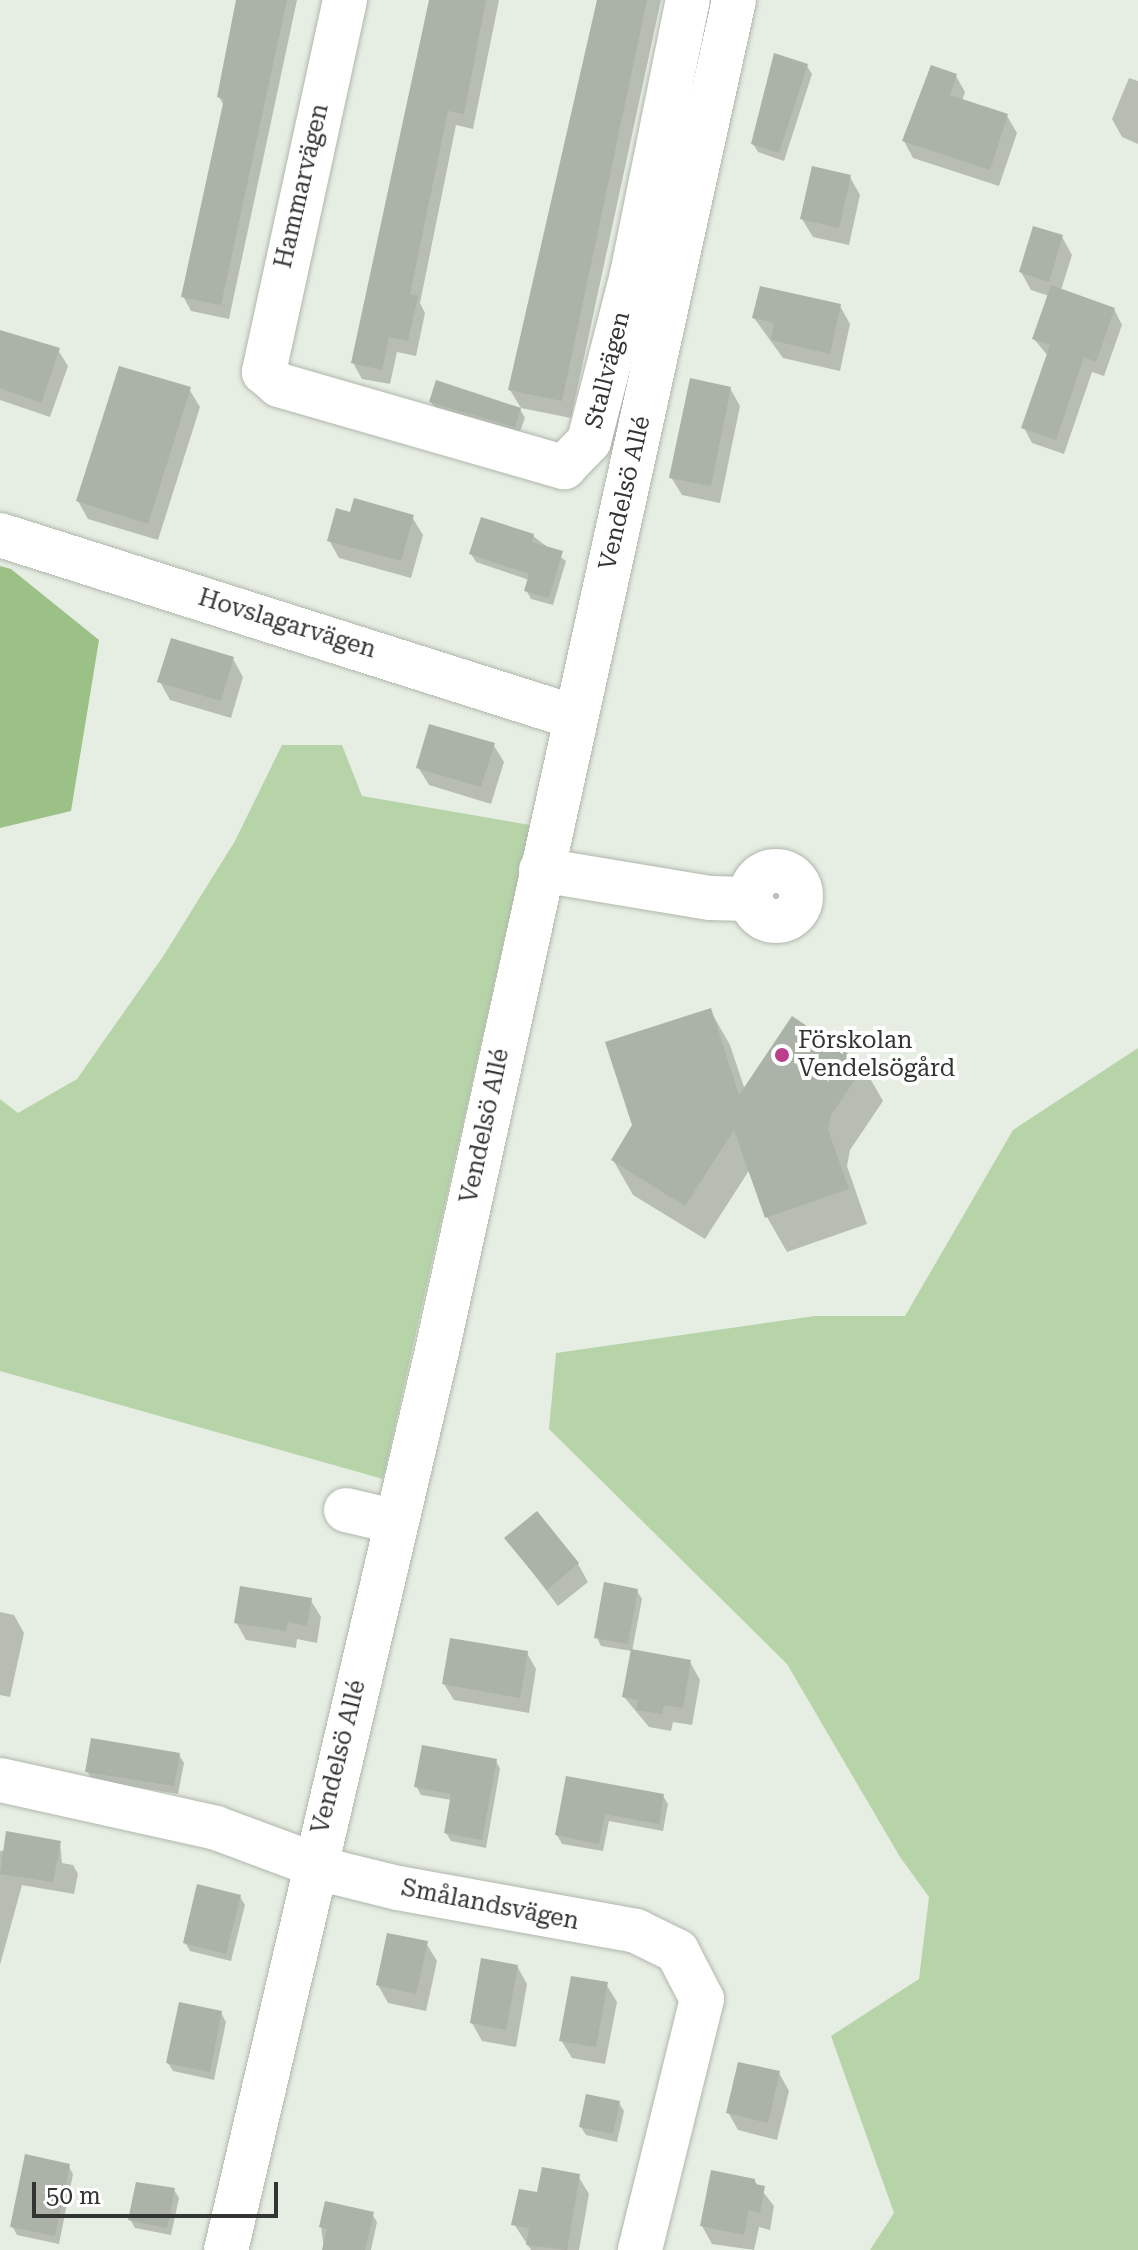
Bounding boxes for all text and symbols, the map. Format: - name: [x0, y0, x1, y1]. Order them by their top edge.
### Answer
- street label: Hammarvägen: [269, 101, 335, 271]
- street label: Stallvägen: [580, 308, 636, 432]
- street label: Vendelsö Allé: [593, 413, 657, 573]
- street label: Hovslagarvägen: [195, 583, 379, 665]
- place label: Förskolan Vendelsögård: [798, 1027, 955, 1083]
- street label: Vendelsö Allé: [455, 1046, 515, 1206]
- marker: Förskolan Vendelsögård: [773, 1046, 791, 1064]
- street label: Vendelsö Allé: [306, 1677, 372, 1837]
- street label: Smålandsvägen: [399, 1874, 581, 1936]
- scale bar: [36, 2166, 282, 2216]
- text: 50 m: [46, 2182, 101, 2210]

